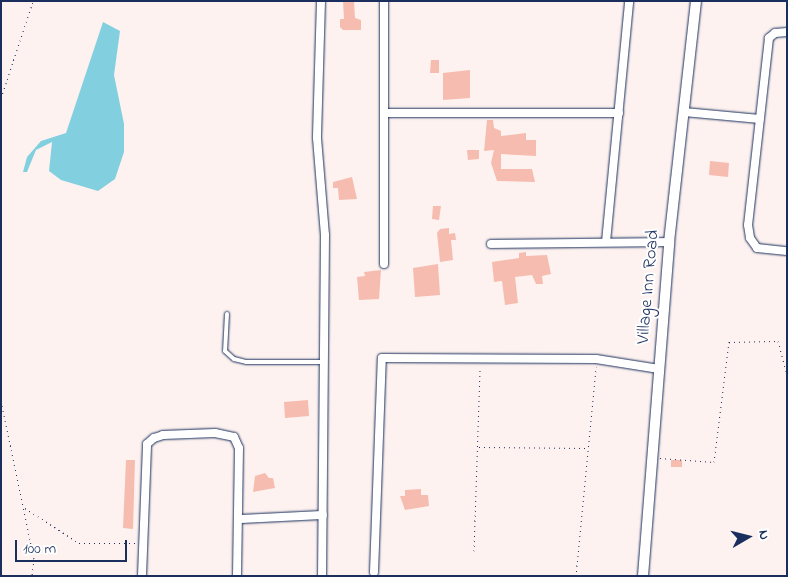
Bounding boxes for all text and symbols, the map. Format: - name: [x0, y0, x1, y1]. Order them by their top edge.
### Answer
- street label: Village Inn Road: [633, 229, 665, 345]
- north arrow: [723, 512, 773, 562]
- text: N: [752, 529, 774, 541]
- scale bar: [18, 530, 130, 562]
- text: 100 m: [23, 538, 56, 560]

